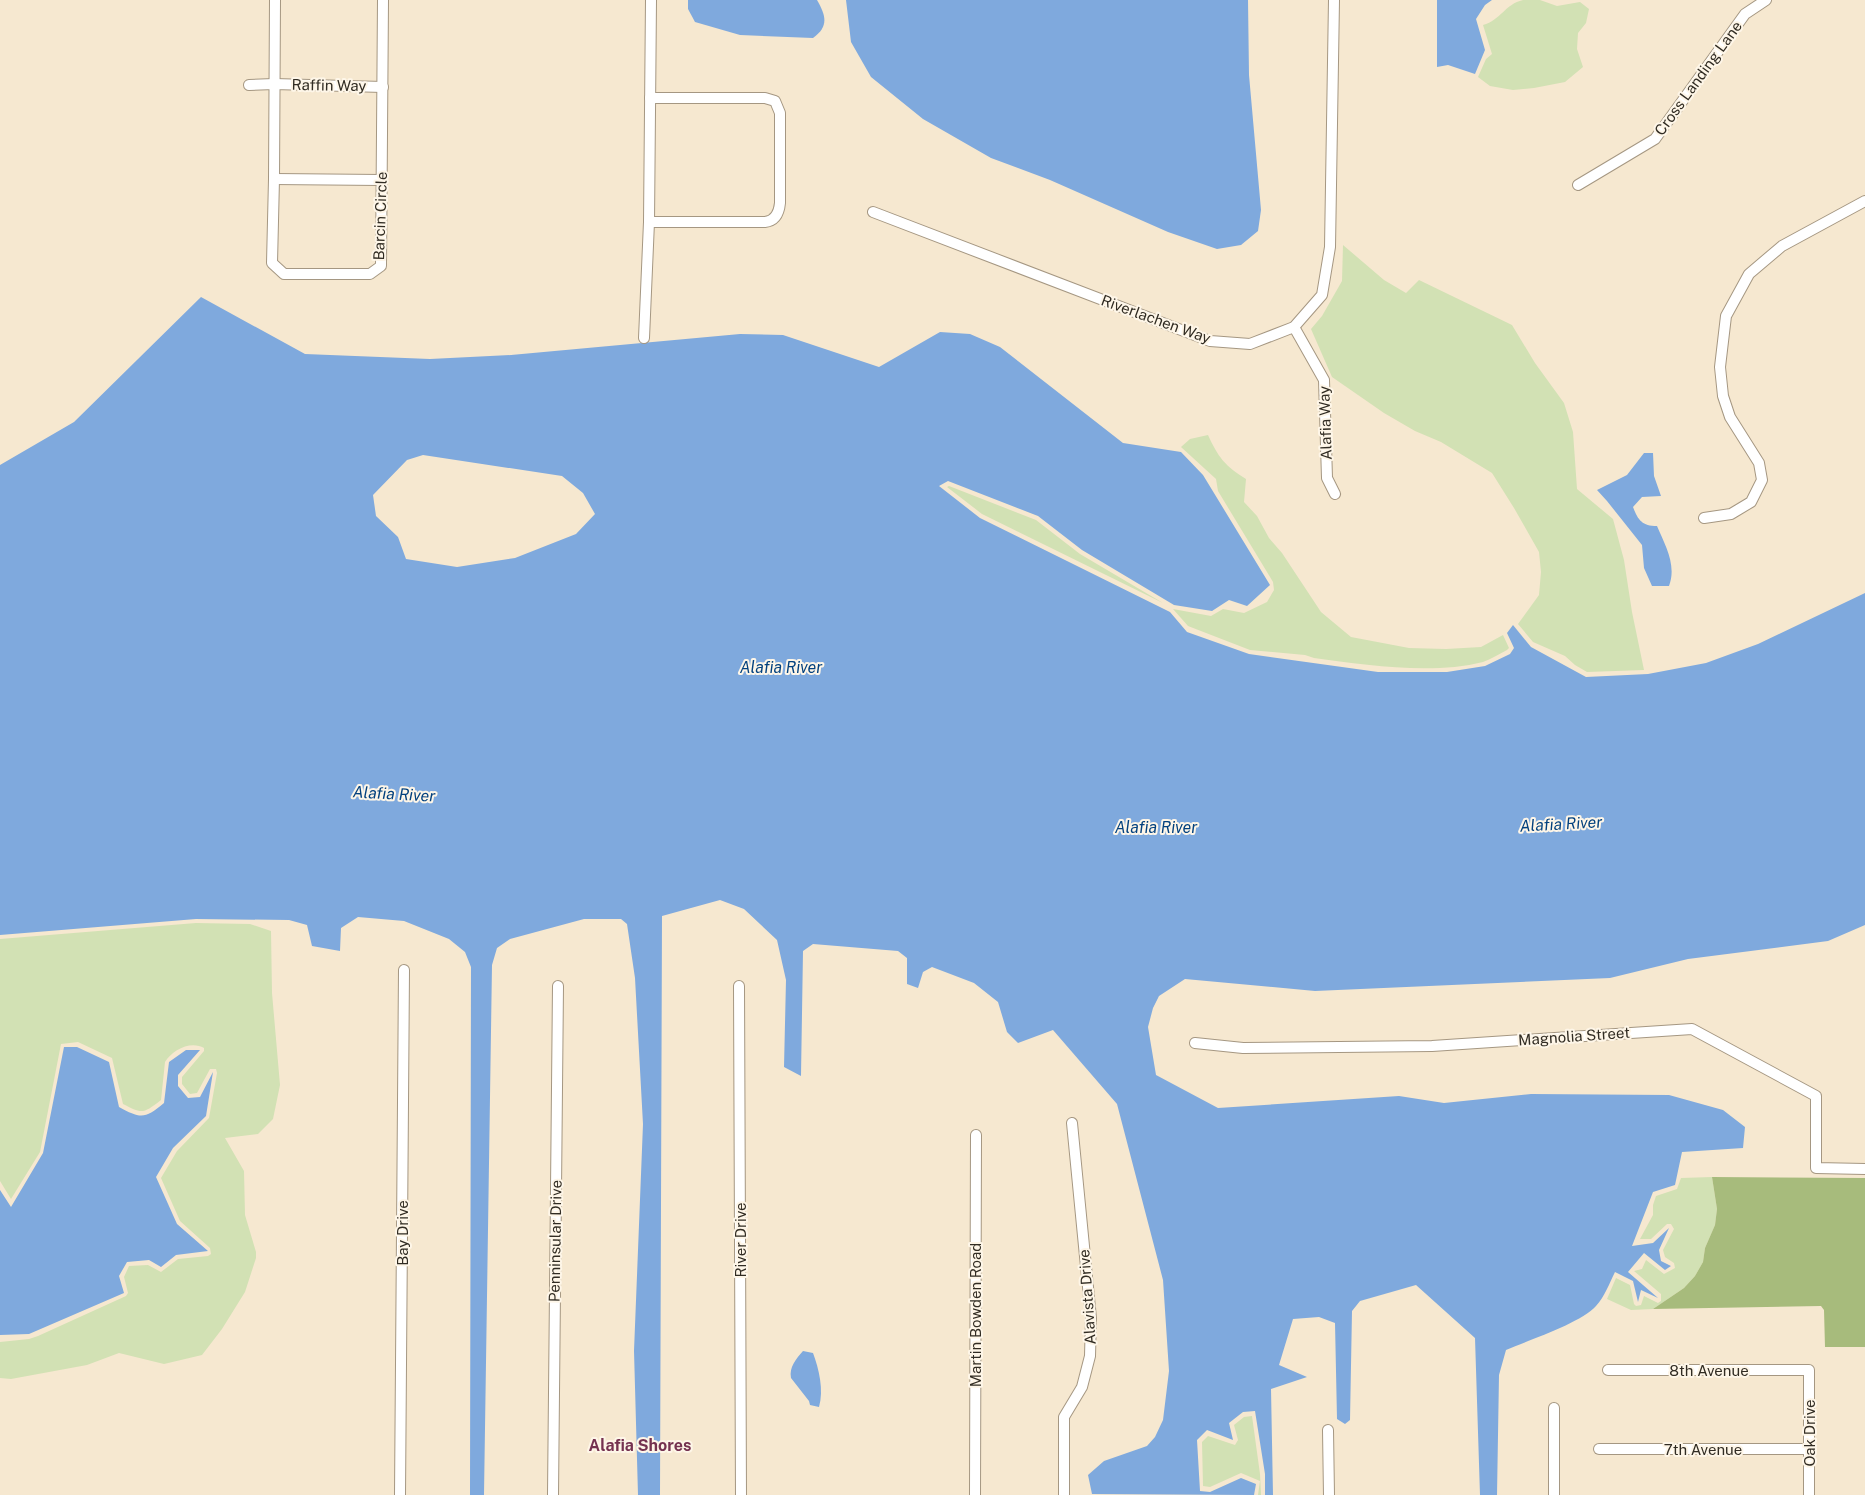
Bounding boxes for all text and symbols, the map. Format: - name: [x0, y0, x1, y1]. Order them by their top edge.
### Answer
- street label: Cross Landing Lane: [1651, 18, 1745, 138]
- street label: Raffin Way: [291, 76, 367, 94]
- street label: Barcin Circle: [370, 171, 390, 261]
- street label: Riverlachen Way: [1099, 291, 1213, 347]
- street label: Alafia Way: [1315, 386, 1335, 460]
- water label: Alafia River: [740, 658, 823, 677]
- water label: Alafia River: [352, 782, 437, 806]
- water label: Alafia River: [1519, 812, 1604, 836]
- water label: Alafia River: [1115, 818, 1198, 837]
- street label: Magnolia Street: [1518, 1024, 1631, 1048]
- street label: Penninsular Drive: [545, 1180, 565, 1302]
- street label: Bay Drive: [394, 1200, 411, 1266]
- street label: River Drive: [732, 1202, 749, 1278]
- street label: Martin Bowden Road: [967, 1243, 984, 1387]
- street label: Alavista Drive: [1075, 1249, 1099, 1345]
- street label: 8th Avenue: [1669, 1362, 1749, 1379]
- street label: Oak Drive: [1801, 1399, 1818, 1467]
- district label: Alafia Shores: [589, 1436, 691, 1455]
- street label: 7th Avenue: [1664, 1441, 1742, 1458]

